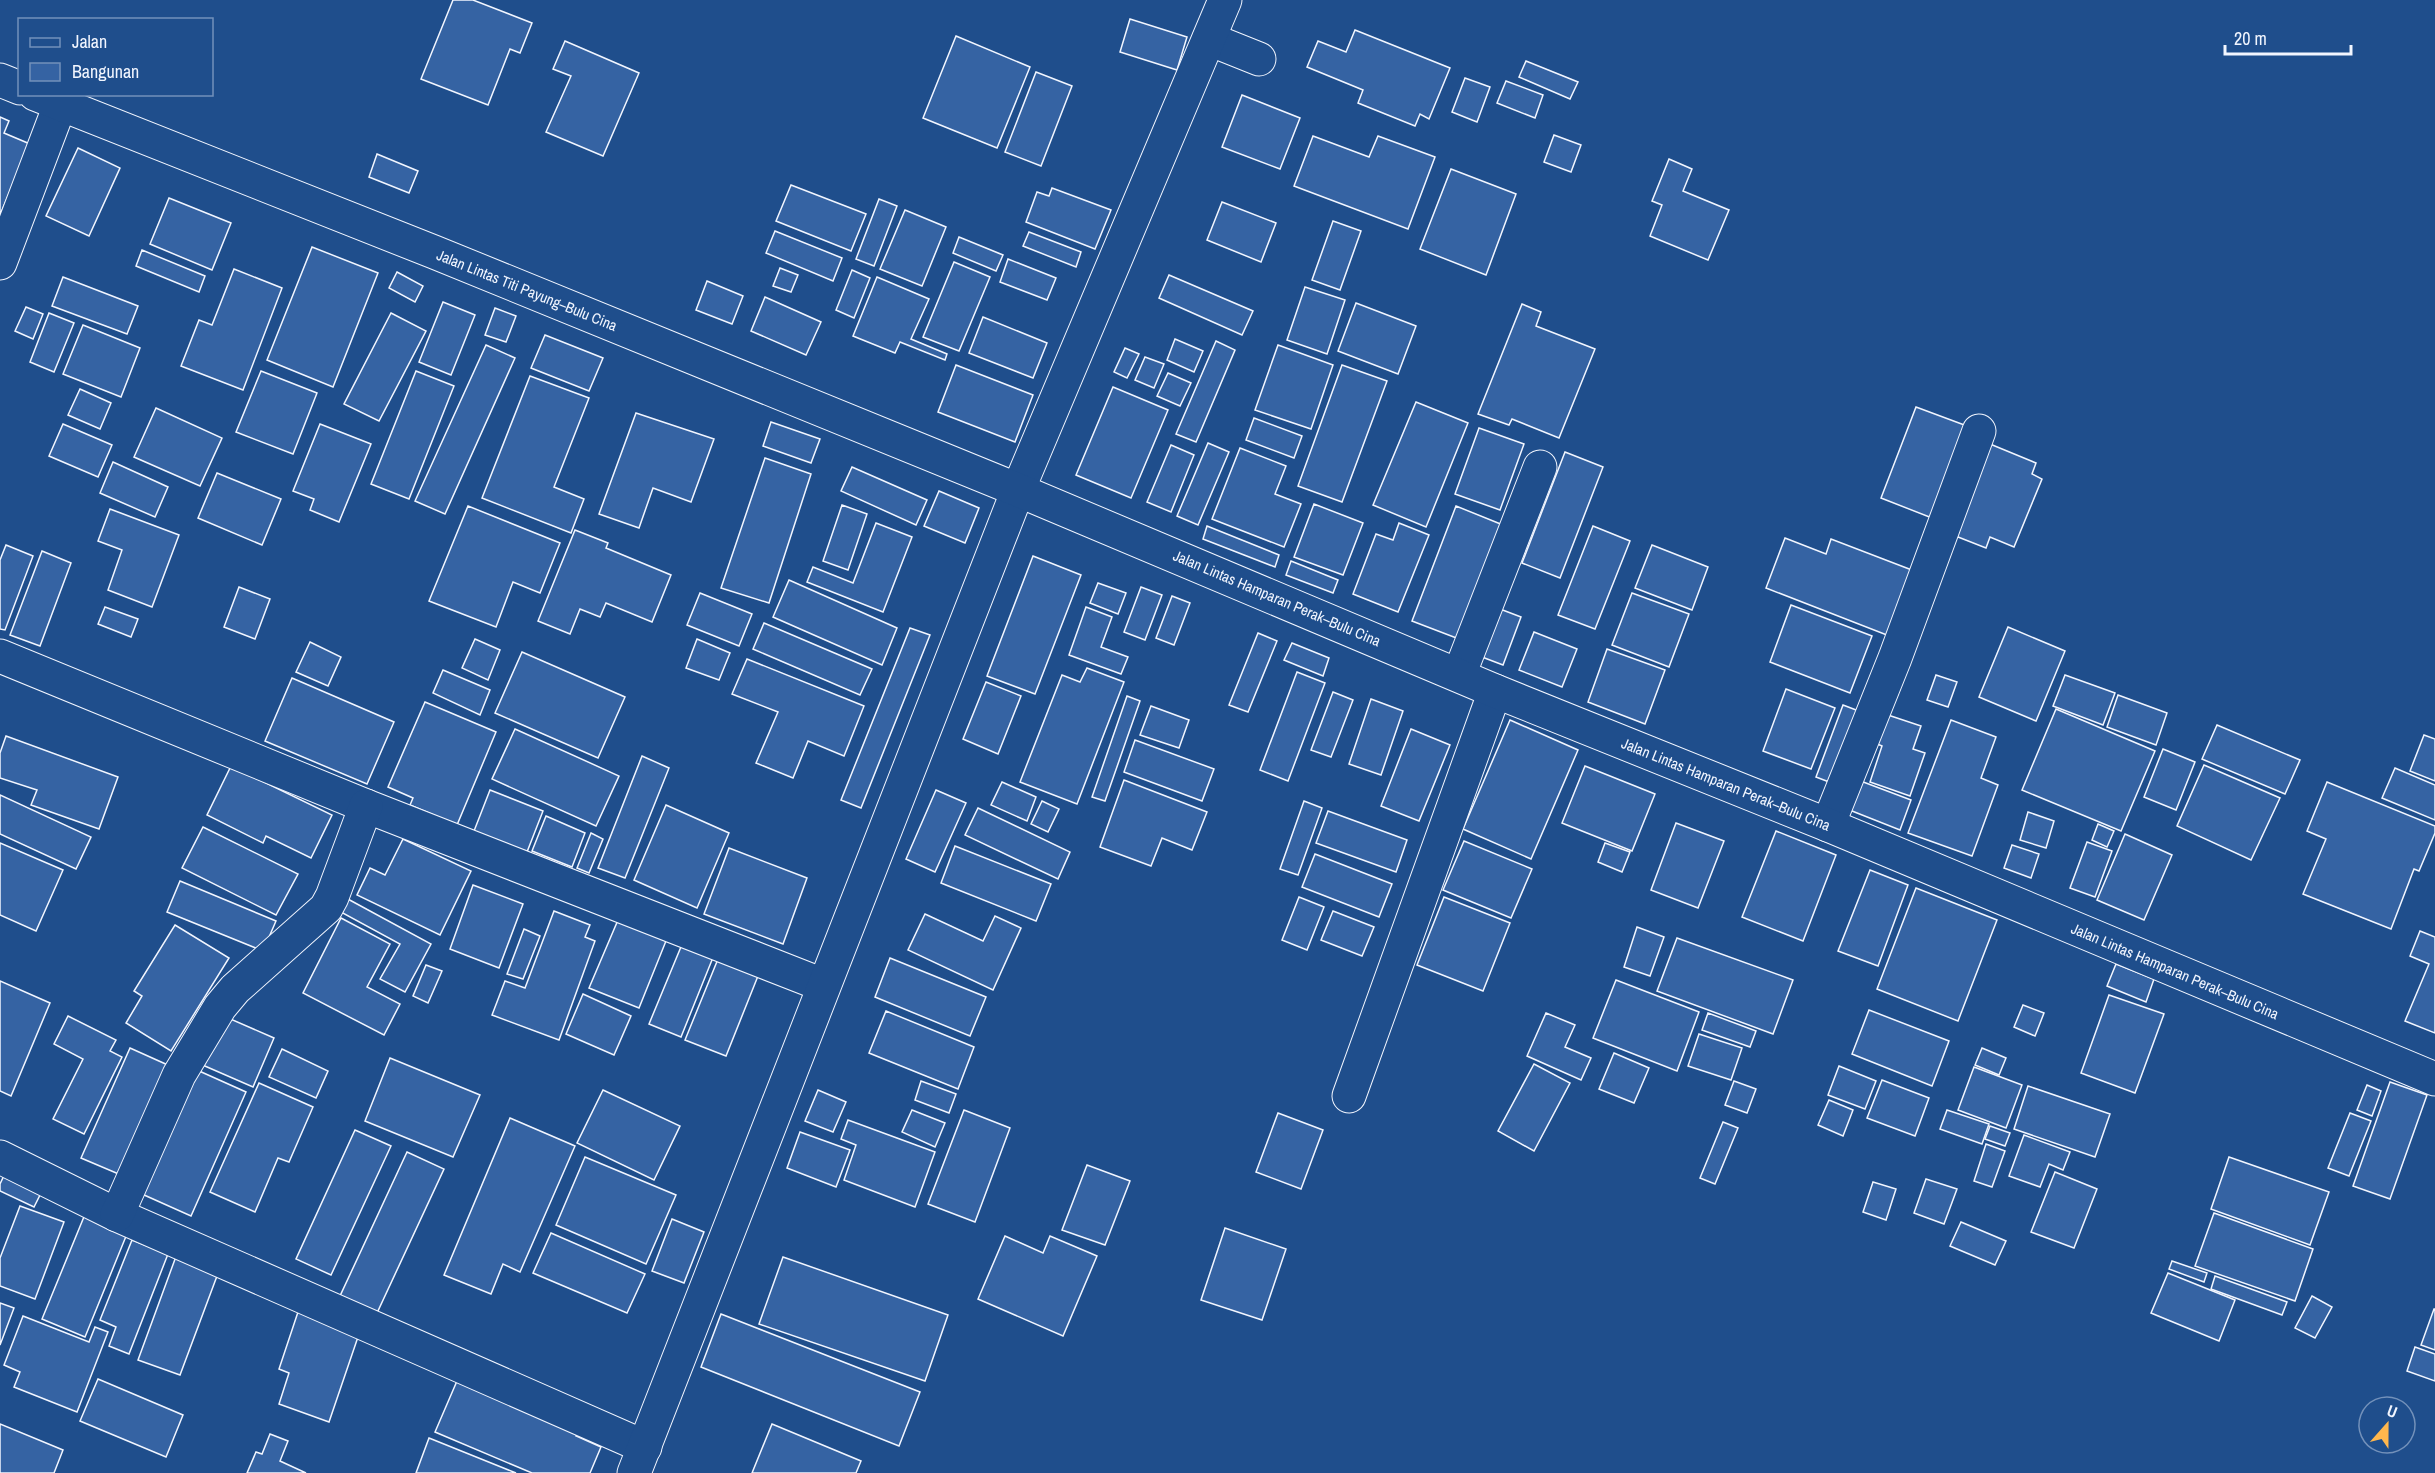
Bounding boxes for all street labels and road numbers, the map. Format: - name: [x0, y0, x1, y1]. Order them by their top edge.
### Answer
- street label: Jalan Lintas Titi Payung–Bulu Cina: [434, 244, 621, 336]
- street label: Jalan Lintas Hamparan Perak–Bulu Cina: [1170, 545, 1384, 651]
- street label: Jalan Lintas Hamparan Perak–Bulu Cina: [1618, 732, 1834, 836]
- street label: Jalan Lintas Hamparan Perak–Bulu Cina: [2068, 918, 2282, 1024]

